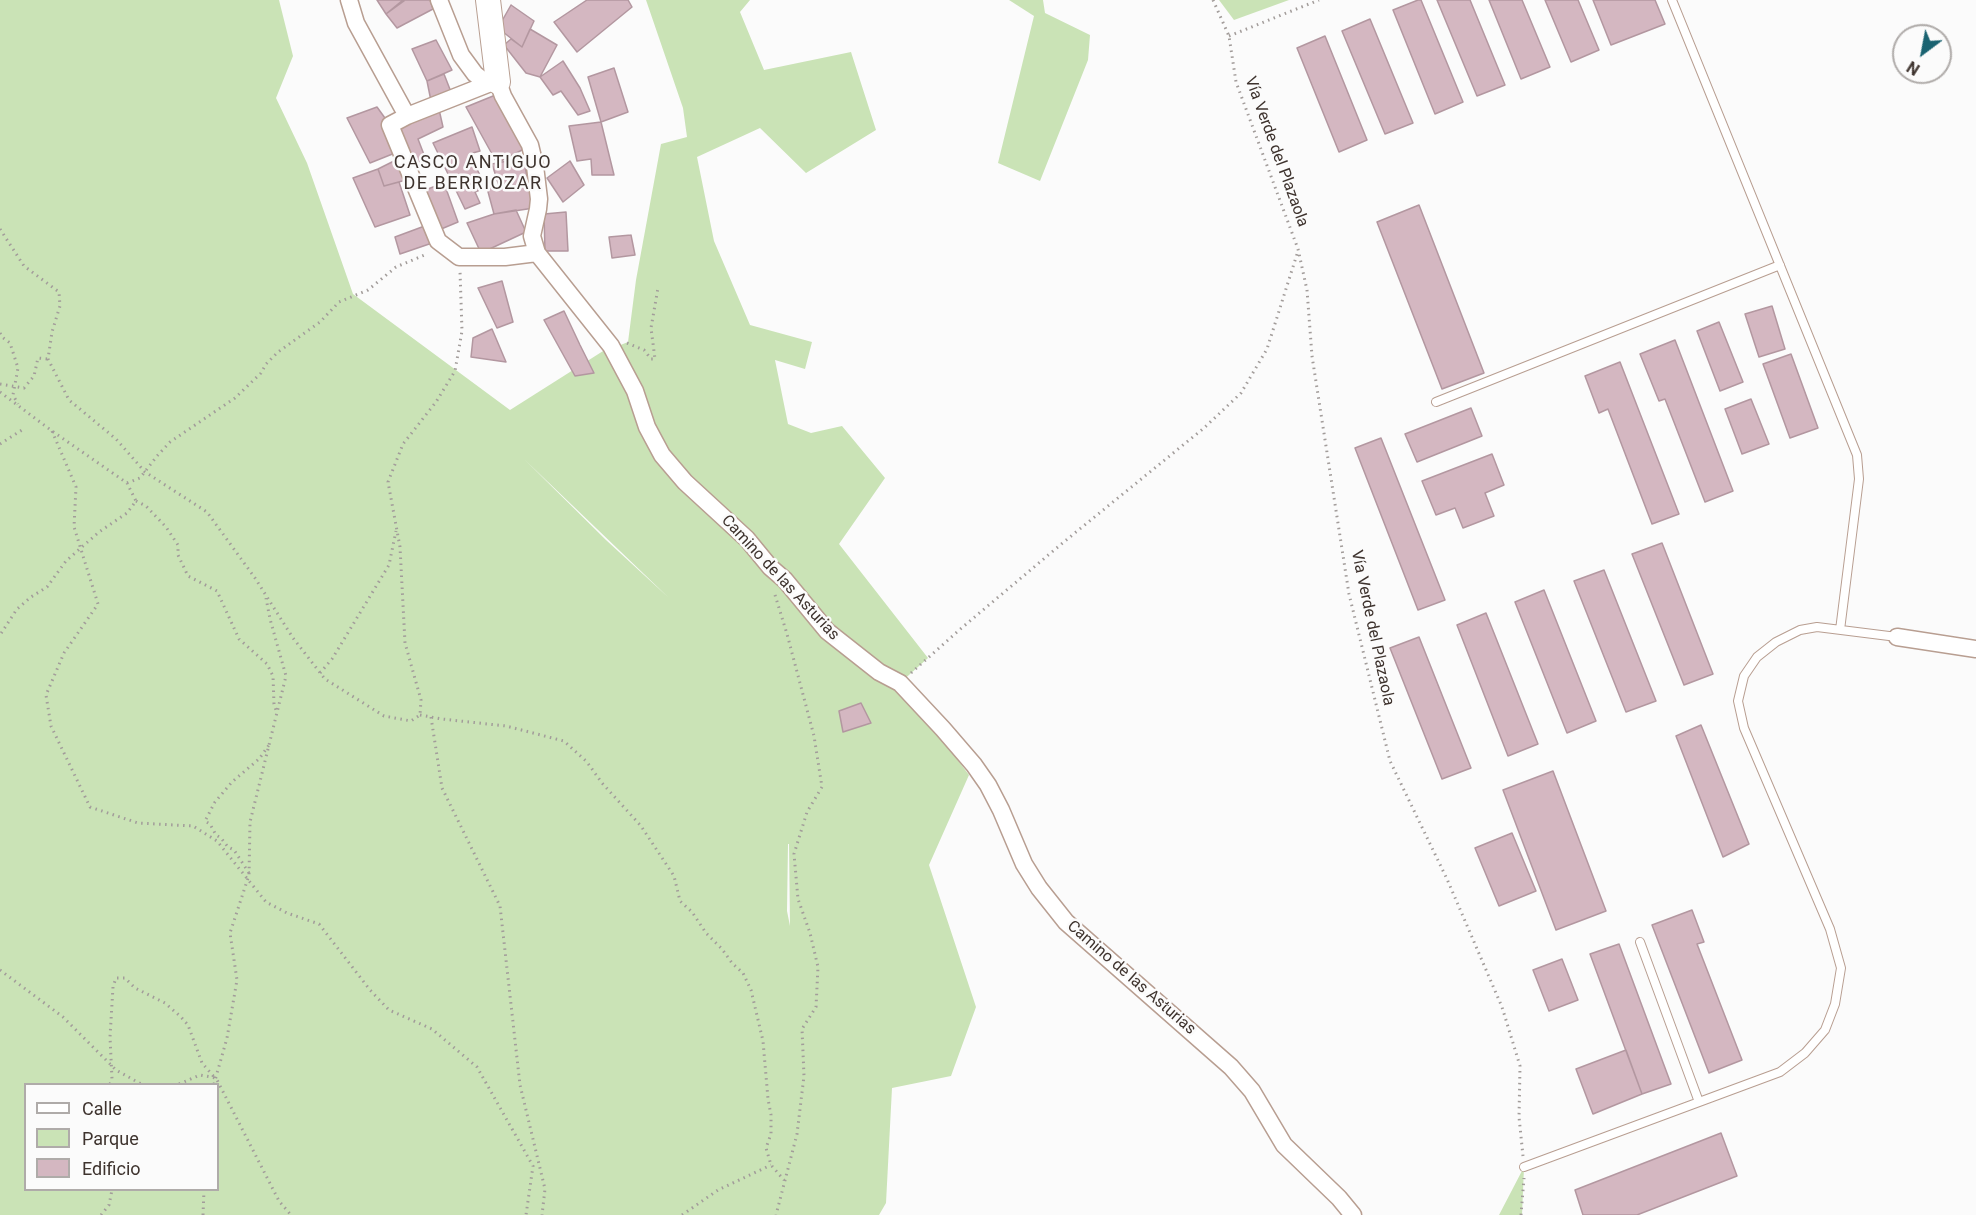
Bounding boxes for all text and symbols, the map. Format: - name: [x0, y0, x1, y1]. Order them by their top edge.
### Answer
- north arrow: [1892, 24, 1952, 84]
- text: N: [1903, 57, 1923, 79]
- street label: Vía Verde del Plazaola: [1240, 74, 1312, 230]
- district label: CASCO ANTIGUO DE BERRIOZAR: [394, 152, 552, 195]
- street label: Camino de las Asturias: [717, 511, 843, 645]
- street label: Vía Verde del Plazaola: [1346, 549, 1398, 707]
- street label: Camino de las Asturias: [1063, 917, 1199, 1039]
- legend: [24, 1083, 219, 1191]
- text: Calle: [82, 1098, 122, 1119]
- text: Parque: [82, 1128, 139, 1149]
- text: Edificio: [82, 1158, 141, 1179]

